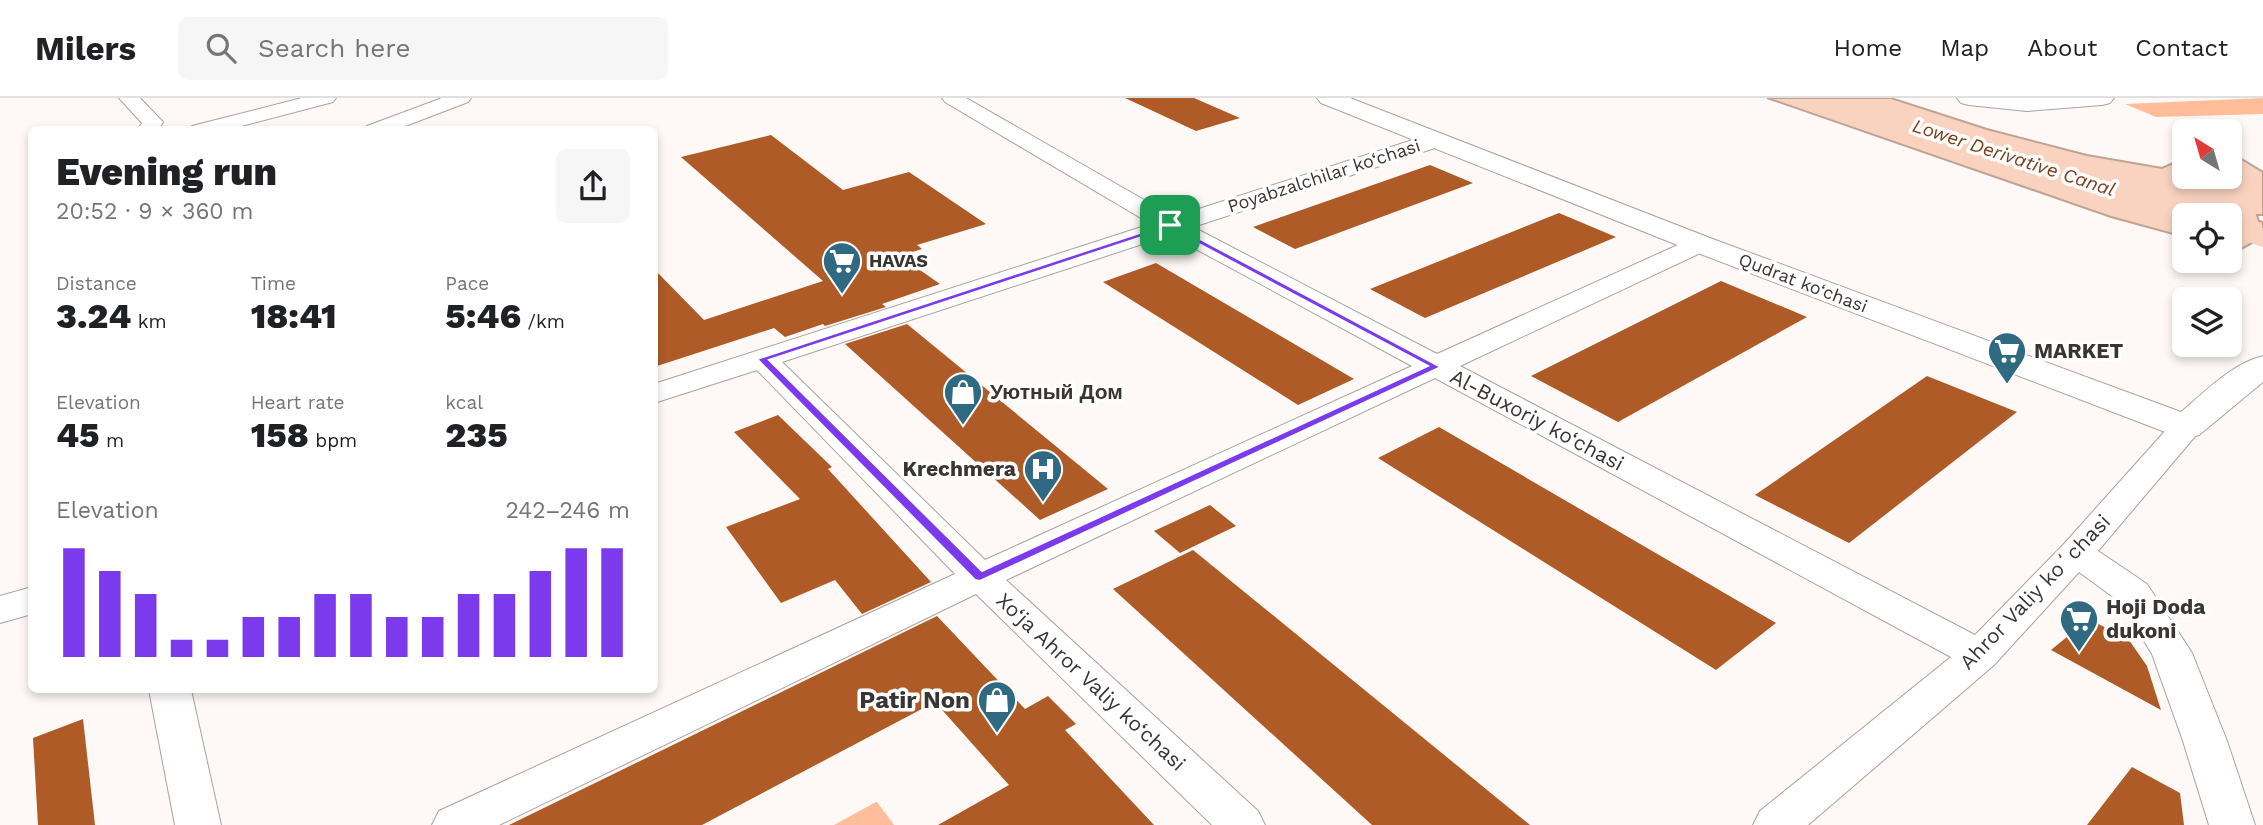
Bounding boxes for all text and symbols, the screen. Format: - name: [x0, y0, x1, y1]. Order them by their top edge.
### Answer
- search box: [178, 17, 668, 80]
- text: Milers: [35, 29, 136, 68]
- icon: search: [202, 29, 240, 67]
- text: Search here: [258, 33, 410, 63]
- text: Home: [1834, 34, 1902, 62]
- text: Map: [1940, 34, 1989, 62]
- text: About: [2027, 34, 2097, 62]
- text: Contact: [2135, 34, 2228, 62]
- water label: Lower Derivative Canal: [1910, 114, 2118, 201]
- north arrow: [2172, 119, 2242, 189]
- map controls: [2172, 119, 2242, 357]
- street label: Poyabzalchilar ko‘chasi: [1225, 134, 1423, 217]
- button: share: [556, 149, 630, 223]
- text: Evening run: [56, 150, 277, 194]
- pin: [1140, 195, 1200, 255]
- text: 20:52 · 9 × 360 m: [56, 198, 253, 225]
- button: locate: [2172, 203, 2242, 273]
- icon: arrive: [1151, 206, 1189, 244]
- supermarket icon: HAVAS: [821, 240, 863, 295]
- street label: Qudrat ko‘chasi: [1736, 248, 1870, 317]
- place label: HAVAS: [869, 250, 928, 271]
- text: Distance: [56, 272, 137, 295]
- text: Time: [251, 272, 296, 295]
- text: Pace: [445, 272, 489, 295]
- button: layers: [2172, 287, 2242, 357]
- text: 3.24: [56, 295, 131, 337]
- text: 18:41: [251, 295, 337, 337]
- text: 5:46: [445, 295, 521, 337]
- text: km: [131, 310, 167, 333]
- text: /km: [521, 310, 565, 333]
- supermarket icon: MARKET: [1986, 330, 2028, 385]
- place label: MARKET: [2034, 338, 2124, 363]
- street label: Al-Buxoriy ko‘chasi: [1446, 363, 1628, 476]
- shop icon: Уютный Дом: [942, 371, 984, 426]
- place label: Уютный Дом: [990, 379, 1123, 404]
- text: Elevation: [56, 391, 141, 414]
- text: Heart rate: [251, 391, 345, 414]
- text: kcal: [445, 391, 483, 414]
- text: 45: [56, 414, 99, 456]
- text: 158: [251, 414, 309, 456]
- text: 235: [445, 414, 508, 456]
- text: m: [99, 429, 124, 452]
- text: bpm: [309, 429, 357, 452]
- hospital icon: Krechmera: [1022, 448, 1064, 503]
- place label: Krechmera: [902, 456, 1017, 481]
- text: Elevation: [56, 497, 159, 524]
- text: 242–246 m: [505, 497, 630, 524]
- street label: Ahror Valiy koʻchasi: [1954, 509, 2115, 674]
- street label: Xo‘ja Ahror Valiy ko‘chasi: [992, 587, 1191, 776]
- place label: Hoji Doda dukoni: [2106, 594, 2206, 643]
- supermarket icon: Hoji Doda dukoni: [2058, 598, 2100, 653]
- shop icon: Patir Non: [976, 679, 1018, 734]
- place label: Patir Non: [859, 686, 970, 714]

